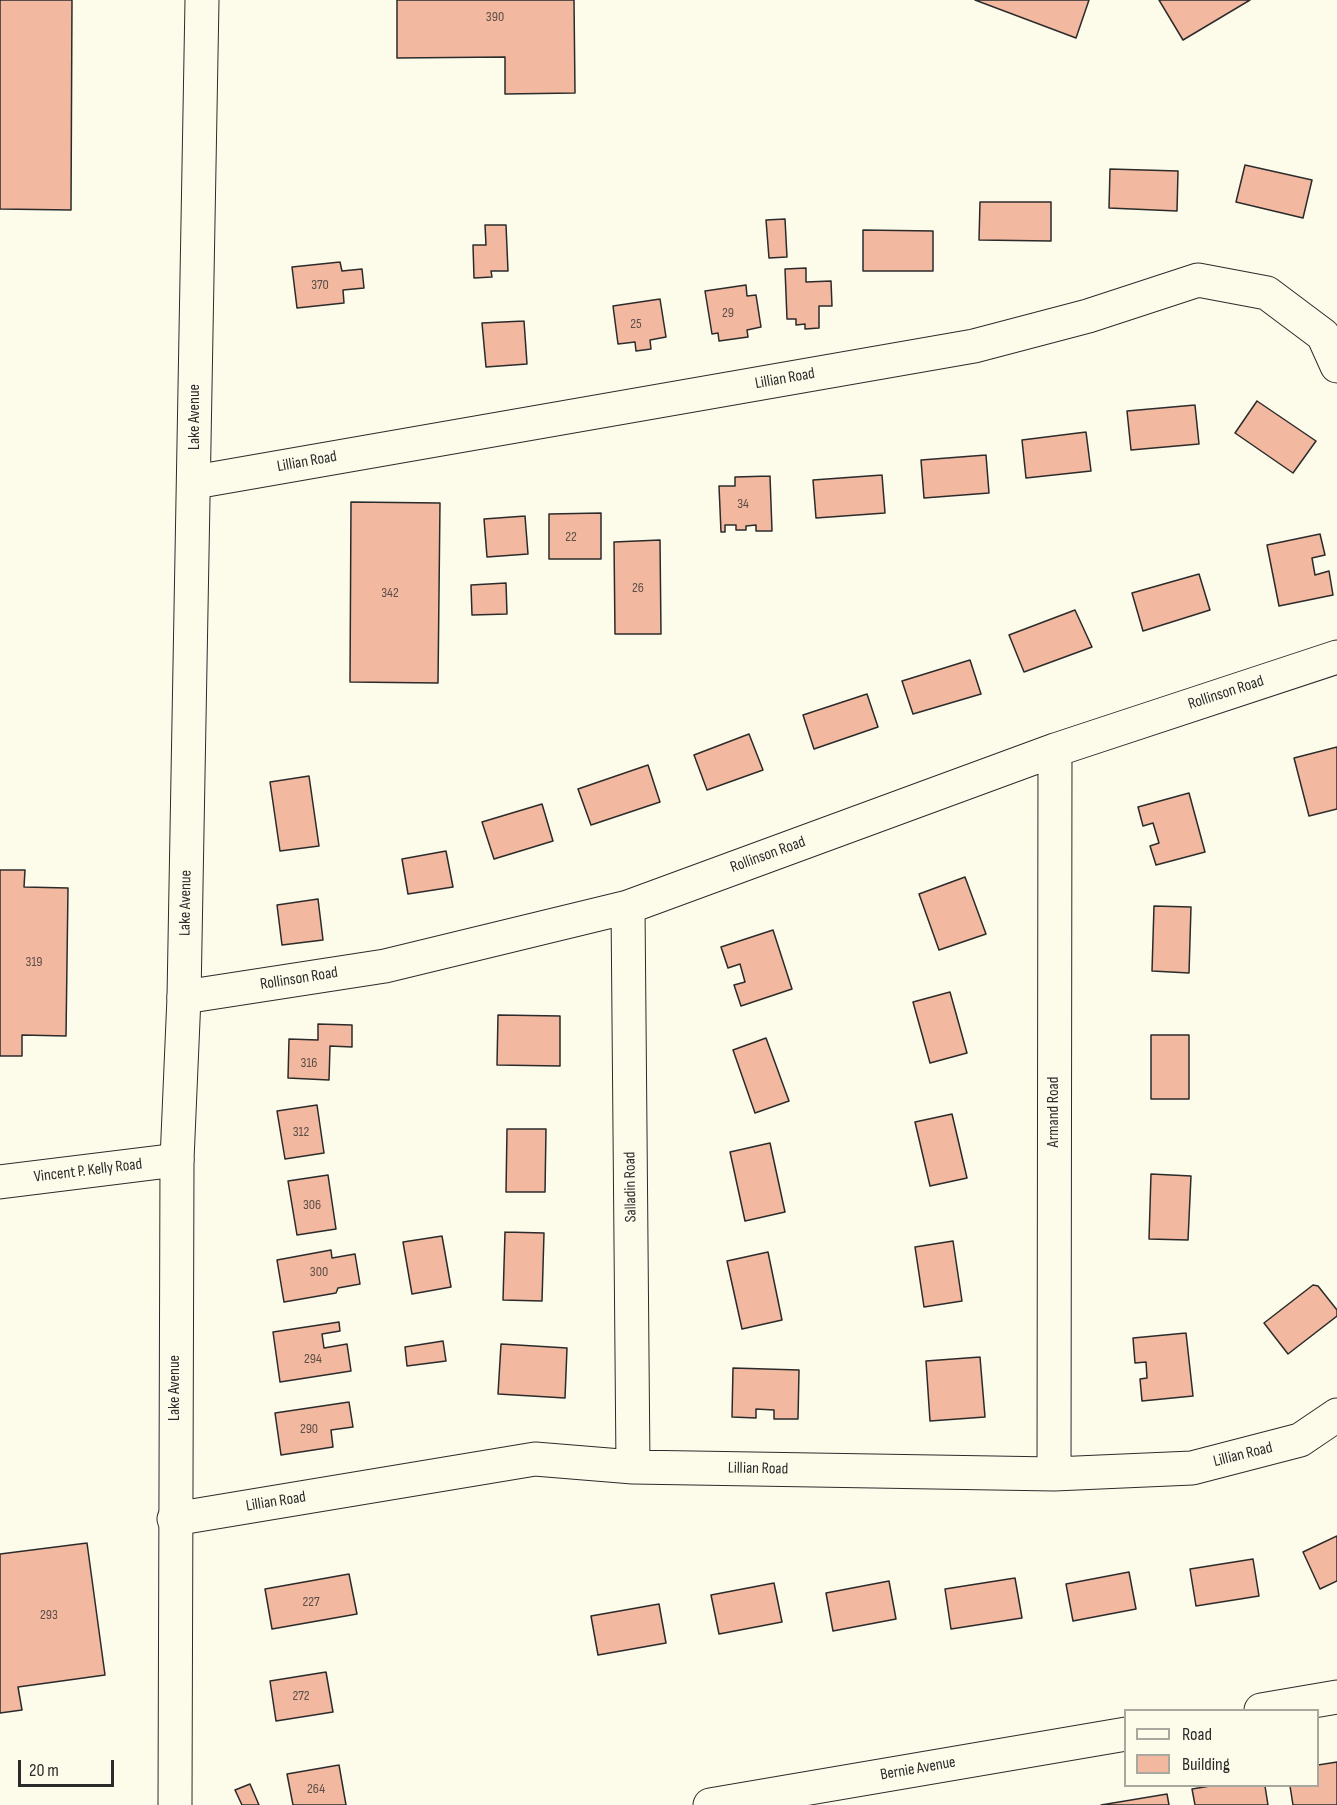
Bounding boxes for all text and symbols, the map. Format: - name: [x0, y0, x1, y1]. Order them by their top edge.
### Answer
- house number: 390: [486, 9, 504, 25]
- house number: 370: [311, 277, 329, 293]
- house number: 29: [722, 305, 734, 321]
- house number: 25: [630, 316, 642, 332]
- street label: Lillian Road: [754, 364, 816, 394]
- street label: Lake Avenue: [185, 384, 205, 450]
- street label: Lillian Road: [276, 447, 338, 477]
- house number: 34: [737, 496, 749, 512]
- house number: 22: [565, 529, 577, 545]
- house number: 26: [632, 580, 644, 596]
- house number: 342: [381, 585, 399, 601]
- street label: Rollinson Road: [1186, 672, 1266, 714]
- street label: Rollinson Road: [728, 833, 808, 877]
- street label: Lake Avenue: [176, 870, 196, 936]
- house number: 319: [26, 954, 42, 970]
- street label: Rollinson Road: [259, 963, 339, 995]
- house number: 316: [301, 1055, 317, 1071]
- street label: Armand Road: [1044, 1077, 1064, 1147]
- house number: 312: [293, 1124, 309, 1140]
- street label: Salladin Road: [621, 1151, 641, 1223]
- street label: Vincent P. Kelly Road: [33, 1155, 143, 1187]
- house number: 306: [303, 1197, 321, 1213]
- house number: 300: [310, 1264, 328, 1280]
- house number: 294: [304, 1351, 322, 1367]
- street label: Lake Avenue: [165, 1355, 185, 1421]
- house number: 290: [300, 1421, 318, 1437]
- street label: Lillian Road: [1211, 1438, 1275, 1472]
- street label: Lillian Road: [728, 1459, 788, 1479]
- street label: Lillian Road: [245, 1488, 307, 1516]
- house number: 227: [302, 1594, 320, 1610]
- house number: 293: [40, 1607, 58, 1623]
- house number: 272: [292, 1688, 310, 1704]
- legend: [1124, 1709, 1319, 1787]
- text: Road: [1182, 1724, 1212, 1745]
- scale bar: [21, 1748, 117, 1786]
- street label: Bernie Avenue: [879, 1753, 957, 1785]
- text: Building: [1182, 1754, 1230, 1775]
- text: 20 m: [29, 1760, 59, 1781]
- house number: 264: [307, 1781, 325, 1797]

